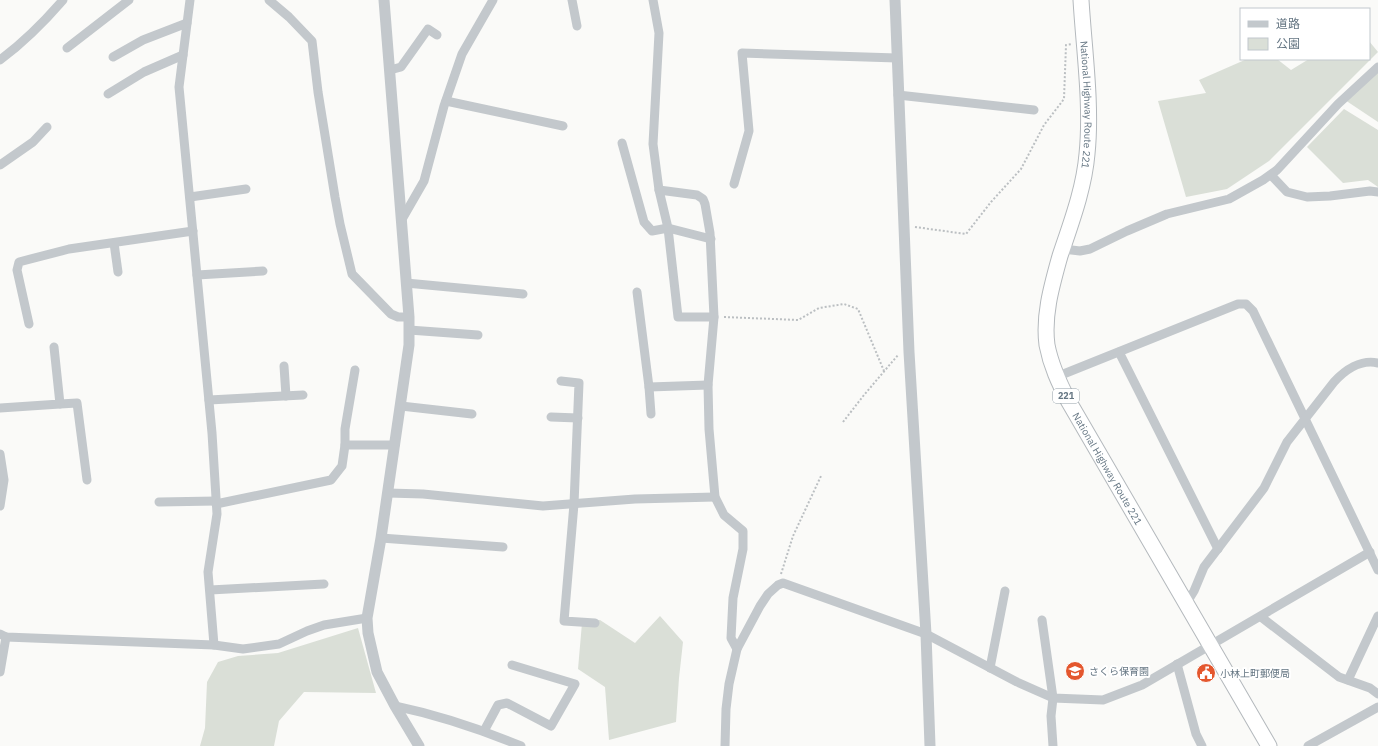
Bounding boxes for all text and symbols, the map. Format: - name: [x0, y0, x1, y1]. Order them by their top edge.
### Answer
- legend: [1240, 8, 1370, 60]
- text: 道路: [1276, 16, 1300, 31]
- text: 公園: [1276, 36, 1300, 51]
- street label: National Highway Route 221: [1077, 40, 1095, 169]
- road number: 221: [1053, 389, 1079, 403]
- street label: National Highway Route 221: [1070, 410, 1145, 527]
- school or university icon: さくら保育園: [1064, 660, 1086, 682]
- public building icon: 小林上町郵便局: [1195, 662, 1217, 684]
- place label: さくら保育園: [1089, 665, 1149, 678]
- place label: 小林上町郵便局: [1220, 667, 1290, 680]

